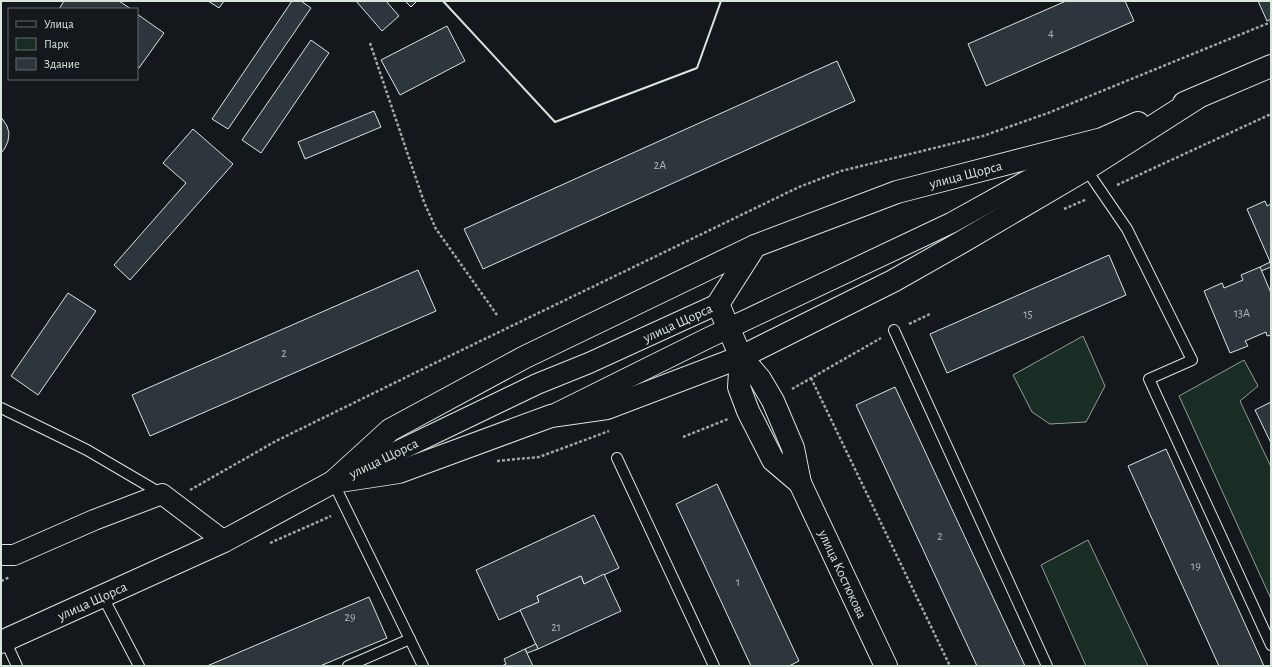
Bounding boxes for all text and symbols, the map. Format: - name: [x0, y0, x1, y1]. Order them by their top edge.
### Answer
- legend: [8, 8, 138, 80]
- text: Улица: [44, 18, 74, 30]
- house number: 4: [1048, 27, 1054, 39]
- text: Парк: [44, 38, 69, 50]
- text: Здание: [44, 58, 80, 70]
- house number: 2А: [654, 159, 666, 171]
- street label: улица Щорса: [927, 159, 1004, 192]
- street label: улица Щорса: [640, 301, 715, 346]
- house number: 13А: [1234, 307, 1250, 319]
- house number: 15: [1023, 308, 1033, 320]
- house number: 2: [281, 347, 287, 359]
- street label: улица Щорса: [346, 436, 421, 482]
- street label: улица Костюкова: [815, 527, 869, 621]
- house number: 2: [937, 530, 943, 542]
- house number: 19: [1191, 560, 1201, 572]
- house number: 1: [736, 576, 740, 588]
- street label: улица Щорса: [55, 580, 130, 624]
- house number: 29: [344, 611, 356, 623]
- house number: 21: [551, 621, 561, 633]

